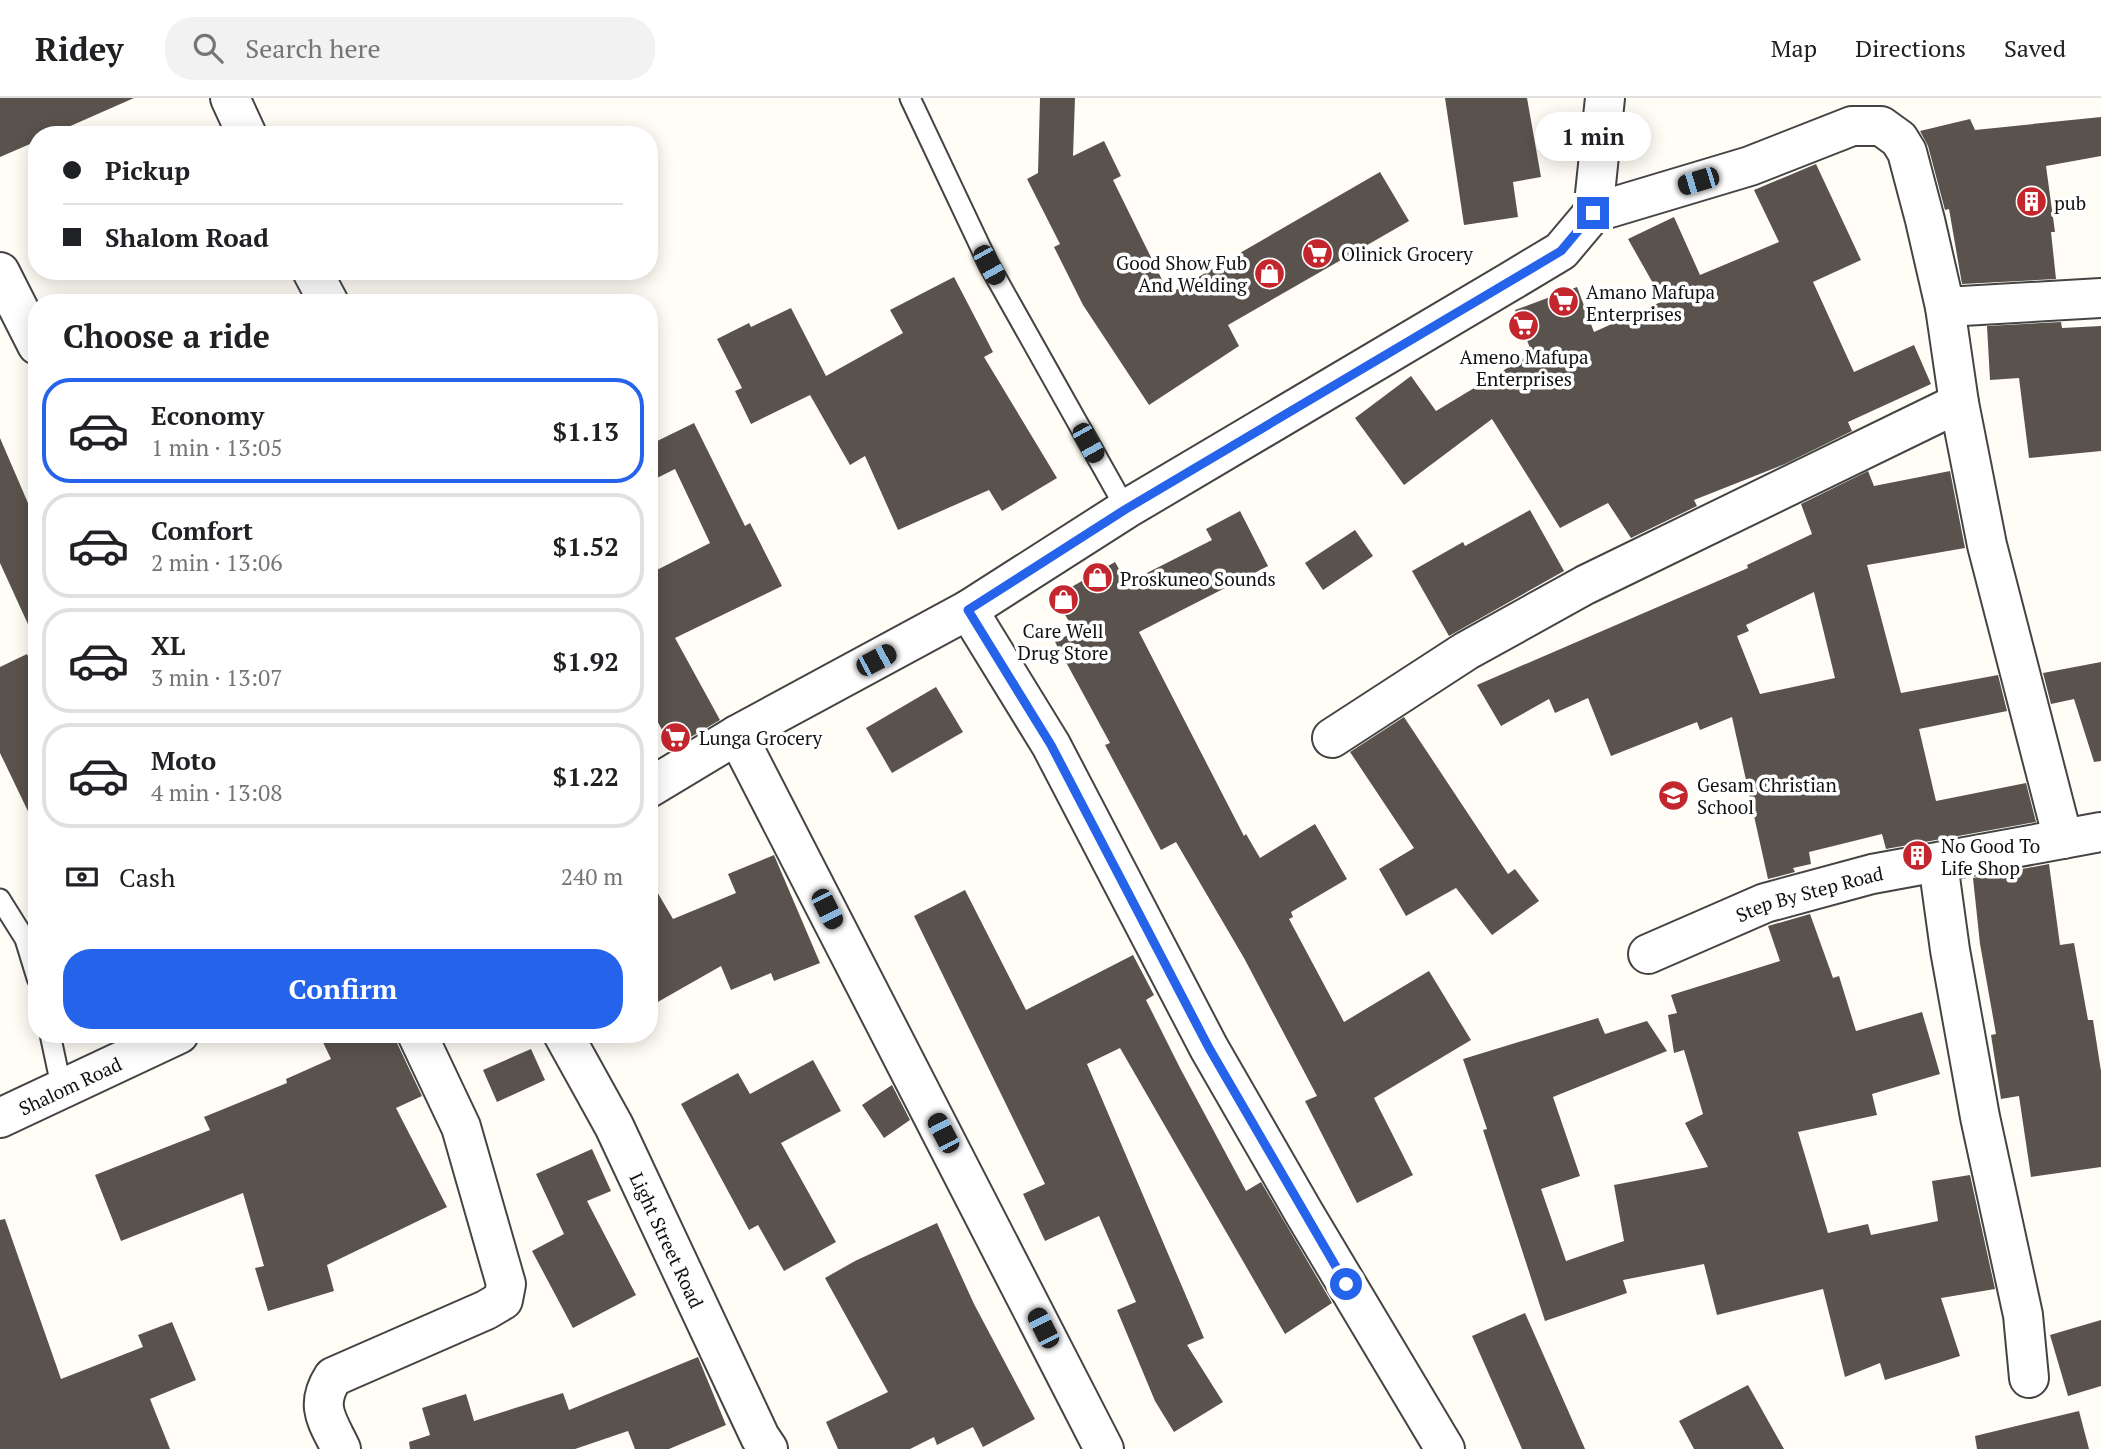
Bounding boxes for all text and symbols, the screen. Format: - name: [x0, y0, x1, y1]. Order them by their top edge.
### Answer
- search box: [165, 17, 655, 80]
- text: Ridey: [35, 27, 123, 70]
- icon: search: [189, 29, 227, 67]
- text: Search here: [245, 31, 381, 65]
- text: Map: [1771, 32, 1817, 64]
- text: Directions: [1855, 32, 1966, 64]
- text: Saved: [2004, 32, 2066, 64]
- callout: 1 min: [1535, 111, 1651, 160]
- text: 1 min: [1562, 121, 1624, 152]
- text: Pickup: [105, 153, 190, 187]
- car: [1675, 165, 1722, 197]
- building icon: pub: [2014, 185, 2048, 219]
- place label: pub: [2054, 190, 2086, 215]
- route end: [1577, 197, 1609, 229]
- text: Shalom Road: [105, 220, 269, 254]
- supermarket icon: Olinick Grocery: [1301, 236, 1335, 270]
- place label: Olinick Grocery: [1341, 241, 1473, 266]
- car: [970, 242, 1009, 288]
- place label: Good Show Fub And Welding: [1116, 250, 1248, 297]
- shop icon: Good Show Fub And Welding: [1253, 256, 1287, 290]
- place label: Amano Mafupa Enterprises: [1586, 279, 1716, 326]
- supermarket icon: Amano Mafupa Enterprises: [1546, 285, 1580, 319]
- supermarket icon: Ameno Mafupa Enterprises: [1507, 308, 1541, 342]
- text: Choose a ride: [63, 315, 270, 357]
- place label: Ameno Mafupa Enterprises: [1459, 344, 1589, 391]
- text: Economy: [151, 398, 264, 432]
- icon: car: [67, 399, 130, 462]
- text: $1.13: [553, 414, 619, 448]
- car: [1069, 420, 1108, 466]
- text: 1 min · 13:05: [151, 432, 283, 463]
- text: Comfort: [151, 513, 253, 547]
- icon: car: [67, 514, 130, 577]
- text: $1.52: [553, 529, 619, 563]
- text: 2 min · 13:06: [151, 547, 283, 578]
- shop icon: Proskuneo Sounds: [1080, 561, 1114, 595]
- place label: Proskuneo Sounds: [1120, 566, 1276, 591]
- shop icon: Care Well Drug Store: [1046, 582, 1080, 616]
- place label: Care Well Drug Store: [1018, 618, 1108, 665]
- text: XL: [151, 628, 185, 662]
- icon: car: [67, 629, 130, 692]
- car: [853, 641, 900, 679]
- text: $1.92: [553, 644, 619, 678]
- text: 3 min · 13:07: [151, 662, 283, 693]
- supermarket icon: Lunga Grocery: [659, 720, 693, 754]
- place label: Lunga Grocery: [699, 725, 822, 750]
- text: Moto: [151, 743, 216, 777]
- icon: car: [67, 744, 130, 807]
- text: $1.22: [553, 759, 619, 793]
- place label: Gesam Christian School: [1697, 772, 1837, 819]
- text: 4 min · 13:08: [151, 777, 283, 808]
- school or university icon: Gesam Christian School: [1657, 778, 1691, 812]
- place label: No Good To Life Shop: [1941, 833, 2040, 880]
- building icon: No Good To Life Shop: [1901, 839, 1935, 873]
- icon: cash: [63, 858, 101, 896]
- text: Cash: [119, 860, 175, 894]
- street label: Step By Step Road: [1732, 860, 1885, 927]
- text: 240 m: [561, 861, 623, 892]
- car: [809, 886, 846, 932]
- button: Confirm: [63, 949, 623, 1029]
- street label: Shalom Road: [14, 1050, 126, 1120]
- car: [924, 1110, 963, 1156]
- street label: Light Street Road: [625, 1168, 710, 1312]
- route start: [1330, 1268, 1362, 1300]
- car: [1025, 1305, 1062, 1351]

